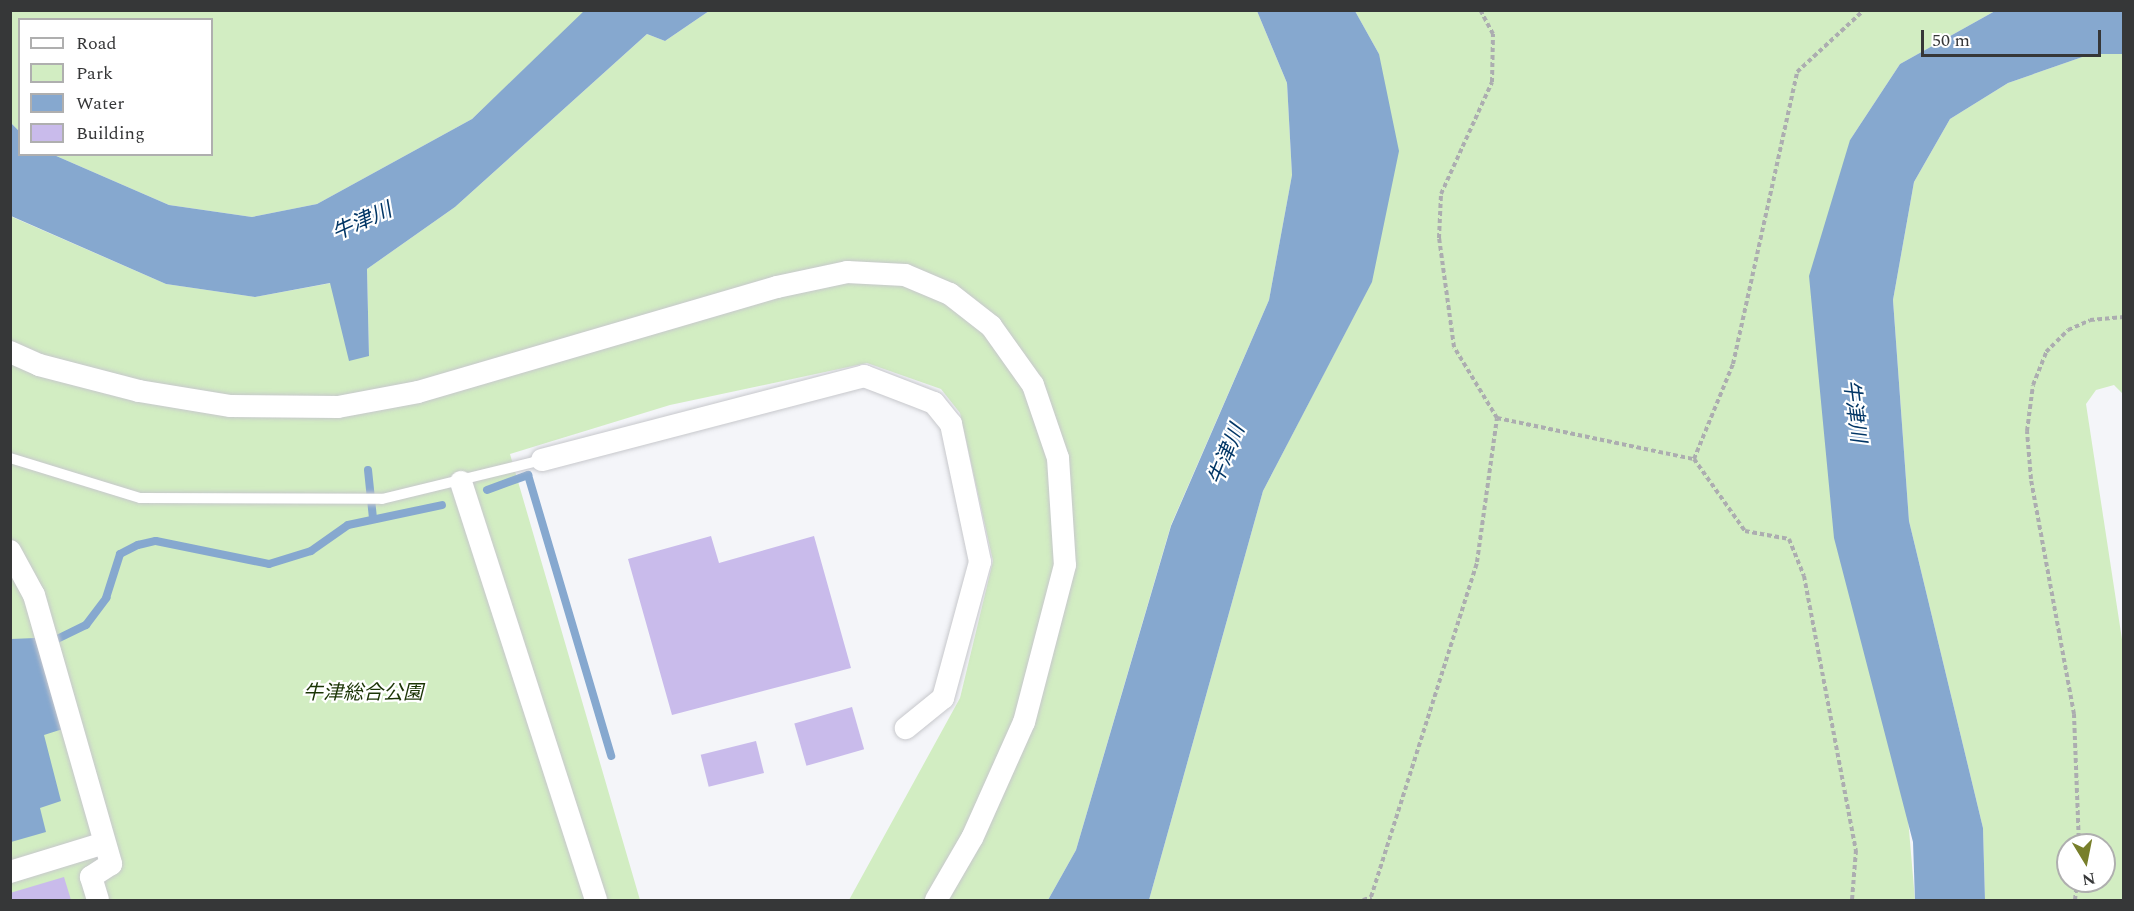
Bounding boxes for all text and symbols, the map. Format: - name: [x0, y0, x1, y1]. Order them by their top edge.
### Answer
- legend: [18, 18, 213, 156]
- scale bar: [1924, 18, 2104, 56]
- text: 50 m: [1932, 27, 1970, 54]
- text: Road: [76, 30, 117, 57]
- text: Park: [76, 60, 113, 87]
- text: Water: [76, 90, 124, 117]
- text: Building: [76, 120, 145, 147]
- water label: 牛津川: [328, 198, 396, 246]
- water label: 牛津川: [1838, 378, 1870, 444]
- water label: 牛津川: [1204, 421, 1250, 489]
- park label: 牛津総合公園: [303, 681, 423, 705]
- north arrow: [2056, 833, 2116, 893]
- text: N: [2080, 866, 2097, 892]

